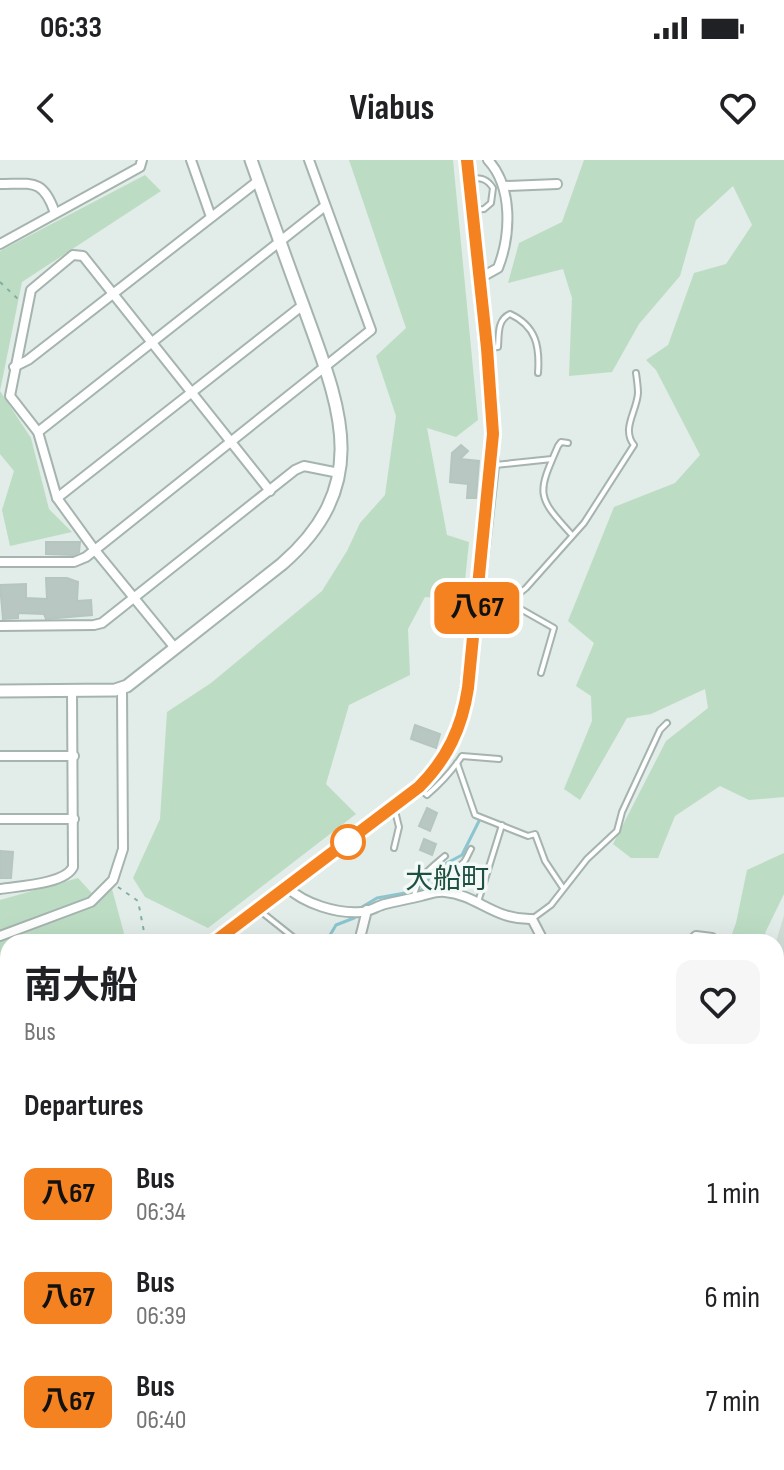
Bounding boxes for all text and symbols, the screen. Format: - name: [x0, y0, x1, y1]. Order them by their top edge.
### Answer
- text: 06:33: [40, 10, 102, 46]
- icon: back: [24, 86, 68, 130]
- icon: heart: [716, 86, 760, 130]
- text: Viabus: [350, 87, 434, 130]
- line badge: 八67: [431, 582, 523, 634]
- text: 八67: [450, 591, 504, 624]
- unlabelled marker: [331, 825, 365, 859]
- district label: 大船町: [405, 863, 489, 896]
- button: heart: [676, 960, 760, 1044]
- text: 南大船: [24, 964, 138, 1009]
- text: Bus: [24, 1017, 56, 1048]
- text: Departures: [24, 1088, 144, 1124]
- text: Bus: [136, 1161, 175, 1197]
- text: 1 min: [707, 1176, 760, 1212]
- text: 八67: [41, 1177, 95, 1210]
- text: 06:34: [136, 1197, 186, 1228]
- text: Bus: [136, 1265, 175, 1301]
- text: 6 min: [704, 1280, 760, 1316]
- text: 八67: [41, 1281, 95, 1314]
- text: 06:39: [136, 1301, 186, 1332]
- text: Bus: [136, 1369, 175, 1405]
- text: 7 min: [706, 1384, 760, 1420]
- text: 八67: [41, 1385, 95, 1418]
- text: 06:40: [136, 1405, 186, 1436]

